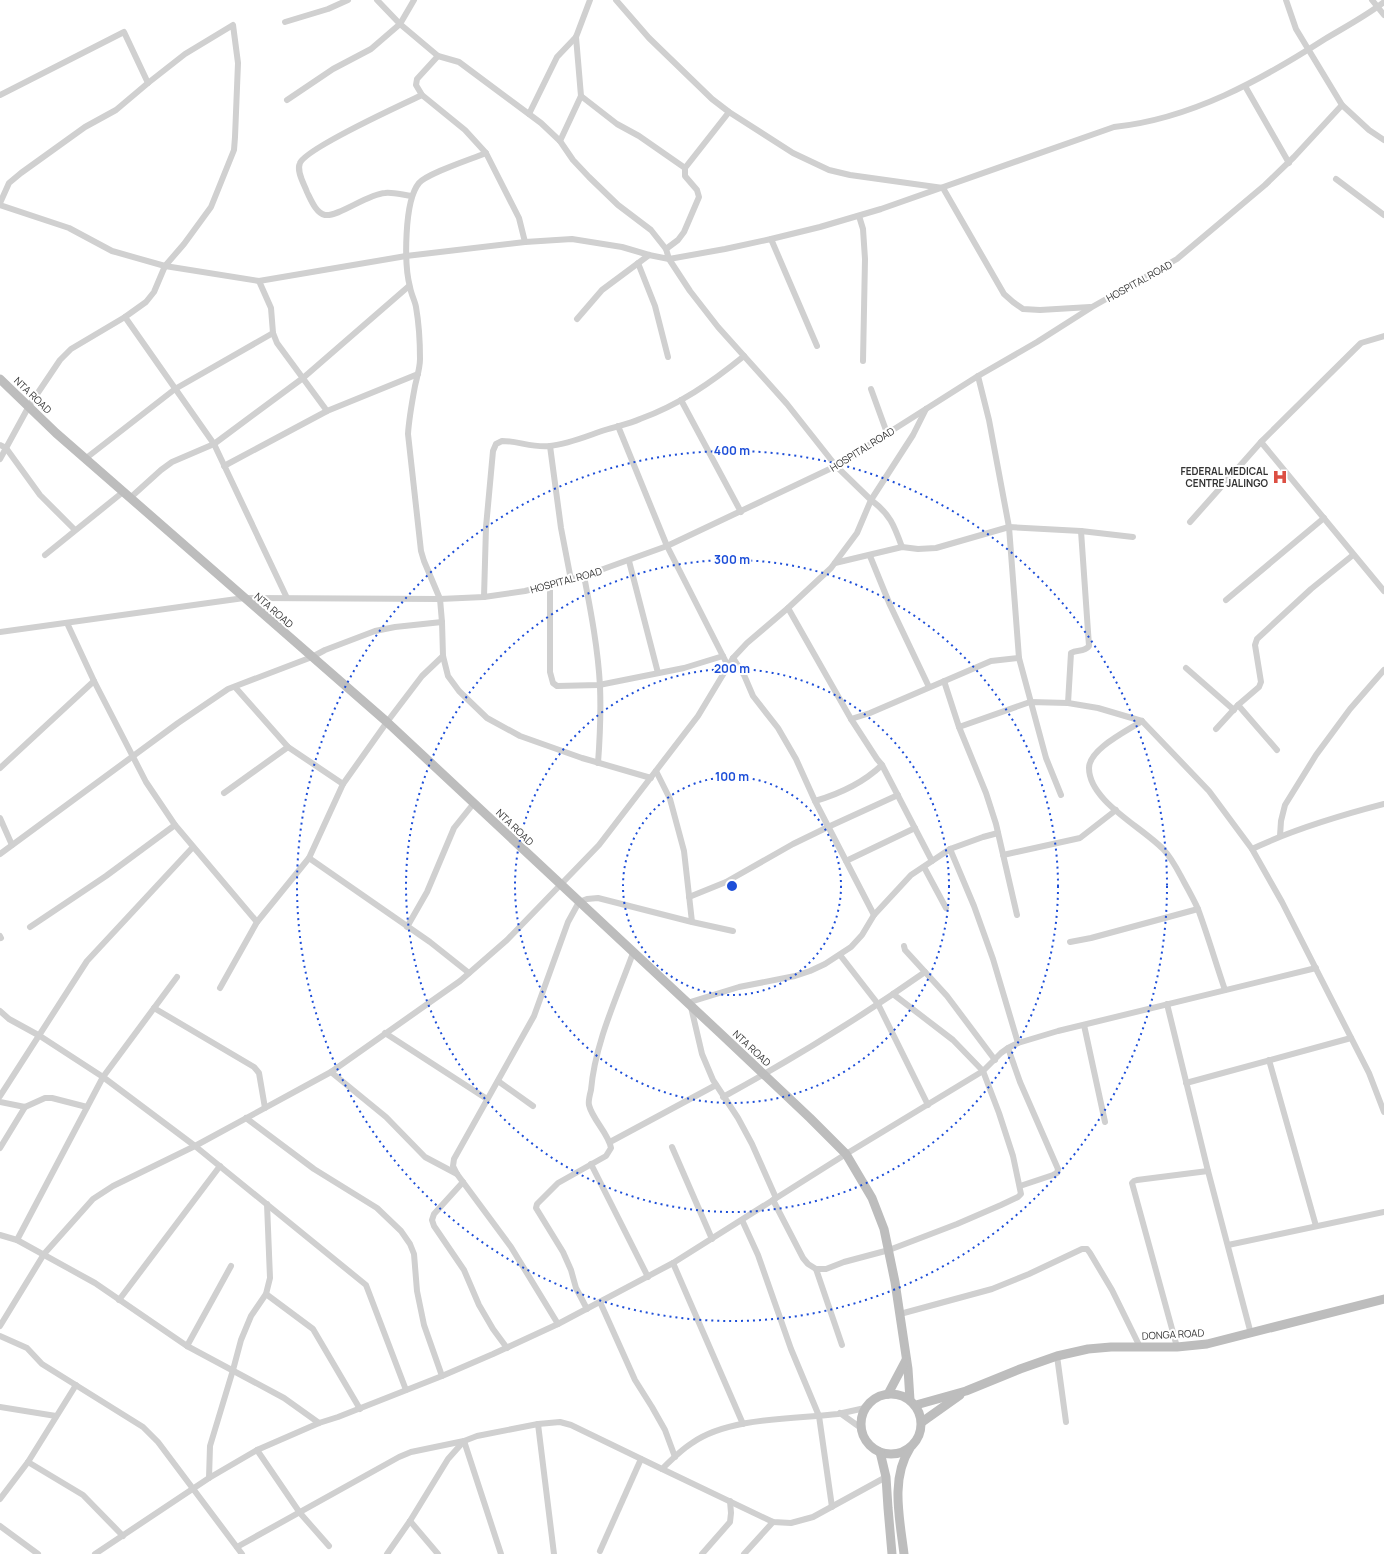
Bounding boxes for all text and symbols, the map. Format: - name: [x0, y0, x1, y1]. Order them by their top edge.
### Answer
- street label: HOSPITAL ROAD: [1103, 257, 1175, 305]
- street label: NTA ROAD: [11, 374, 55, 417]
- street label: HOSPITAL ROAD: [827, 423, 897, 474]
- text: 400 m: [714, 442, 750, 459]
- place label: FEDERAL MEDICAL CENTRE JALINGO: [1180, 464, 1269, 490]
- hospital icon: FEDERAL MEDICAL CENTRE JALINGO: [1271, 468, 1289, 486]
- text: 300 m: [714, 551, 750, 568]
- street label: HOSPITAL ROAD: [529, 564, 604, 596]
- street label: NTA ROAD: [252, 589, 297, 631]
- text: 200 m: [714, 660, 750, 677]
- text: 100 m: [715, 768, 749, 785]
- street label: NTA ROAD: [493, 806, 537, 849]
- centre of rings: [725, 879, 739, 893]
- street label: NTA ROAD: [730, 1027, 774, 1069]
- street label: DONGA ROAD: [1141, 1325, 1205, 1343]

